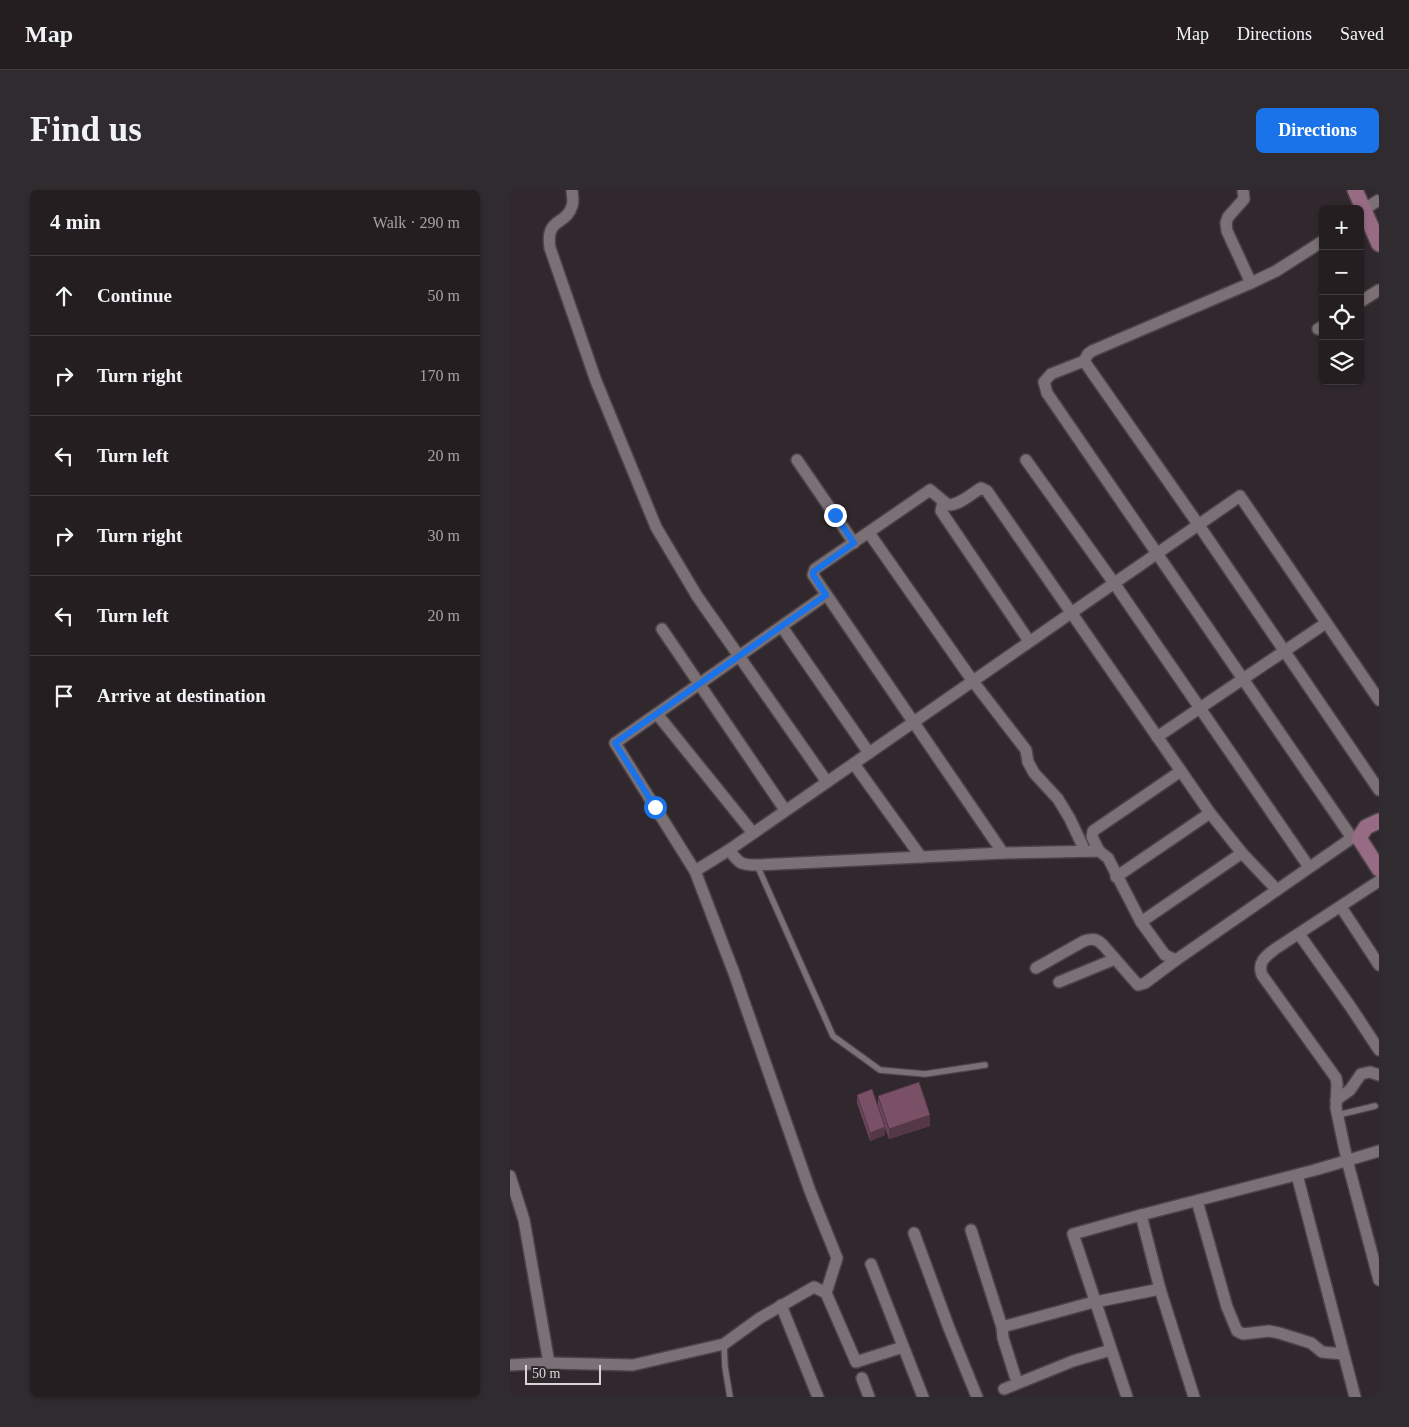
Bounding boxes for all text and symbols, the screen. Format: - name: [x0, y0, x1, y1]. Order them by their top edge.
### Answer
- text: Map: [25, 21, 73, 47]
- text: Map: [1176, 24, 1209, 44]
- text: Directions: [1237, 24, 1312, 44]
- text: Saved: [1340, 24, 1384, 44]
- button: Directions: [1256, 108, 1379, 153]
- text: Find us: [30, 110, 142, 149]
- map controls: [1319, 205, 1364, 385]
- button: +: [1319, 205, 1364, 250]
- text: 4 min: [50, 210, 101, 234]
- text: Walk · 290 m: [373, 214, 460, 231]
- button: −: [1319, 250, 1364, 295]
- icon: ahead: [50, 282, 78, 310]
- text: Continue: [97, 285, 172, 306]
- text: 50 m: [428, 287, 460, 304]
- button: locate: [1319, 295, 1364, 340]
- button: layers: [1319, 340, 1364, 385]
- icon: right: [50, 362, 78, 390]
- text: Turn right: [97, 365, 182, 386]
- text: 170 m: [420, 367, 460, 384]
- icon: left: [50, 442, 78, 470]
- text: Turn left: [97, 445, 169, 466]
- text: 20 m: [428, 447, 460, 464]
- route end: [824, 504, 847, 527]
- icon: right: [50, 522, 78, 550]
- text: Turn right: [97, 525, 182, 546]
- text: 30 m: [428, 527, 460, 544]
- icon: left: [50, 602, 78, 630]
- text: Turn left: [97, 605, 169, 626]
- text: 20 m: [428, 607, 460, 624]
- icon: arrive: [50, 682, 78, 710]
- text: Arrive at destination: [97, 685, 266, 706]
- route start: [644, 796, 667, 819]
- scale bar: [525, 1362, 601, 1385]
- text: 50 m: [532, 1366, 560, 1381]

